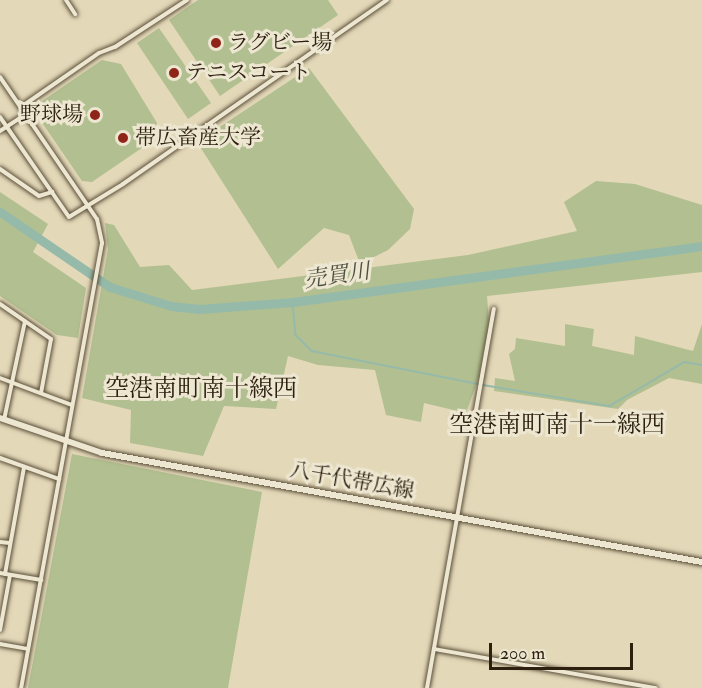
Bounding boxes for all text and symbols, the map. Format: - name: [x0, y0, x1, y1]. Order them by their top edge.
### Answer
- place label: ラグビー場: [228, 30, 332, 56]
- marker: ラグビー場: [209, 36, 223, 50]
- place label: テニスコート: [186, 60, 312, 86]
- marker: テニスコート: [167, 66, 181, 80]
- place label: 野球場: [20, 102, 83, 128]
- marker: 野球場: [88, 108, 102, 122]
- place label: 帯広畜産大学: [135, 125, 261, 151]
- marker: 帯広畜産大学: [116, 131, 130, 145]
- water label: 売買川: [302, 258, 372, 294]
- district label: 空港南町南十線西: [105, 375, 297, 403]
- district label: 空港南町南十一線西: [449, 411, 665, 439]
- street label: 八千代帯広線: [288, 458, 416, 504]
- scale bar: [492, 631, 636, 669]
- text: 200 m: [500, 642, 545, 665]

